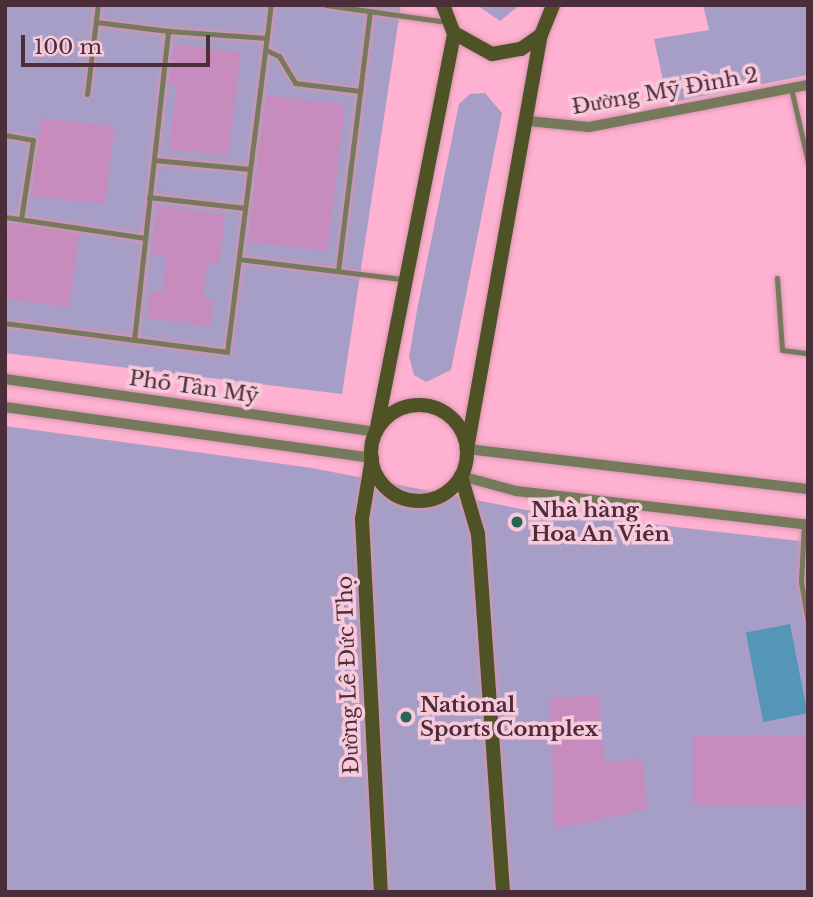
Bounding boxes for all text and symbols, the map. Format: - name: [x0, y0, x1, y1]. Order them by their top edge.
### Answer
- scale bar: [24, 21, 214, 65]
- text: 100 m: [34, 34, 102, 60]
- street label: Đường Mỹ Đình 2: [570, 62, 760, 120]
- street label: Phố Tân Mỹ: [127, 365, 261, 409]
- place label: Nhà hàng Hoa An Viên: [531, 497, 671, 547]
- marker: Nhà hàng Hoa An Viên: [509, 514, 525, 530]
- street label: Đường Lê Đức Thọ: [332, 575, 364, 775]
- place label: National Sports Complex: [420, 692, 598, 742]
- marker: National Sports Complex: [398, 709, 414, 725]

